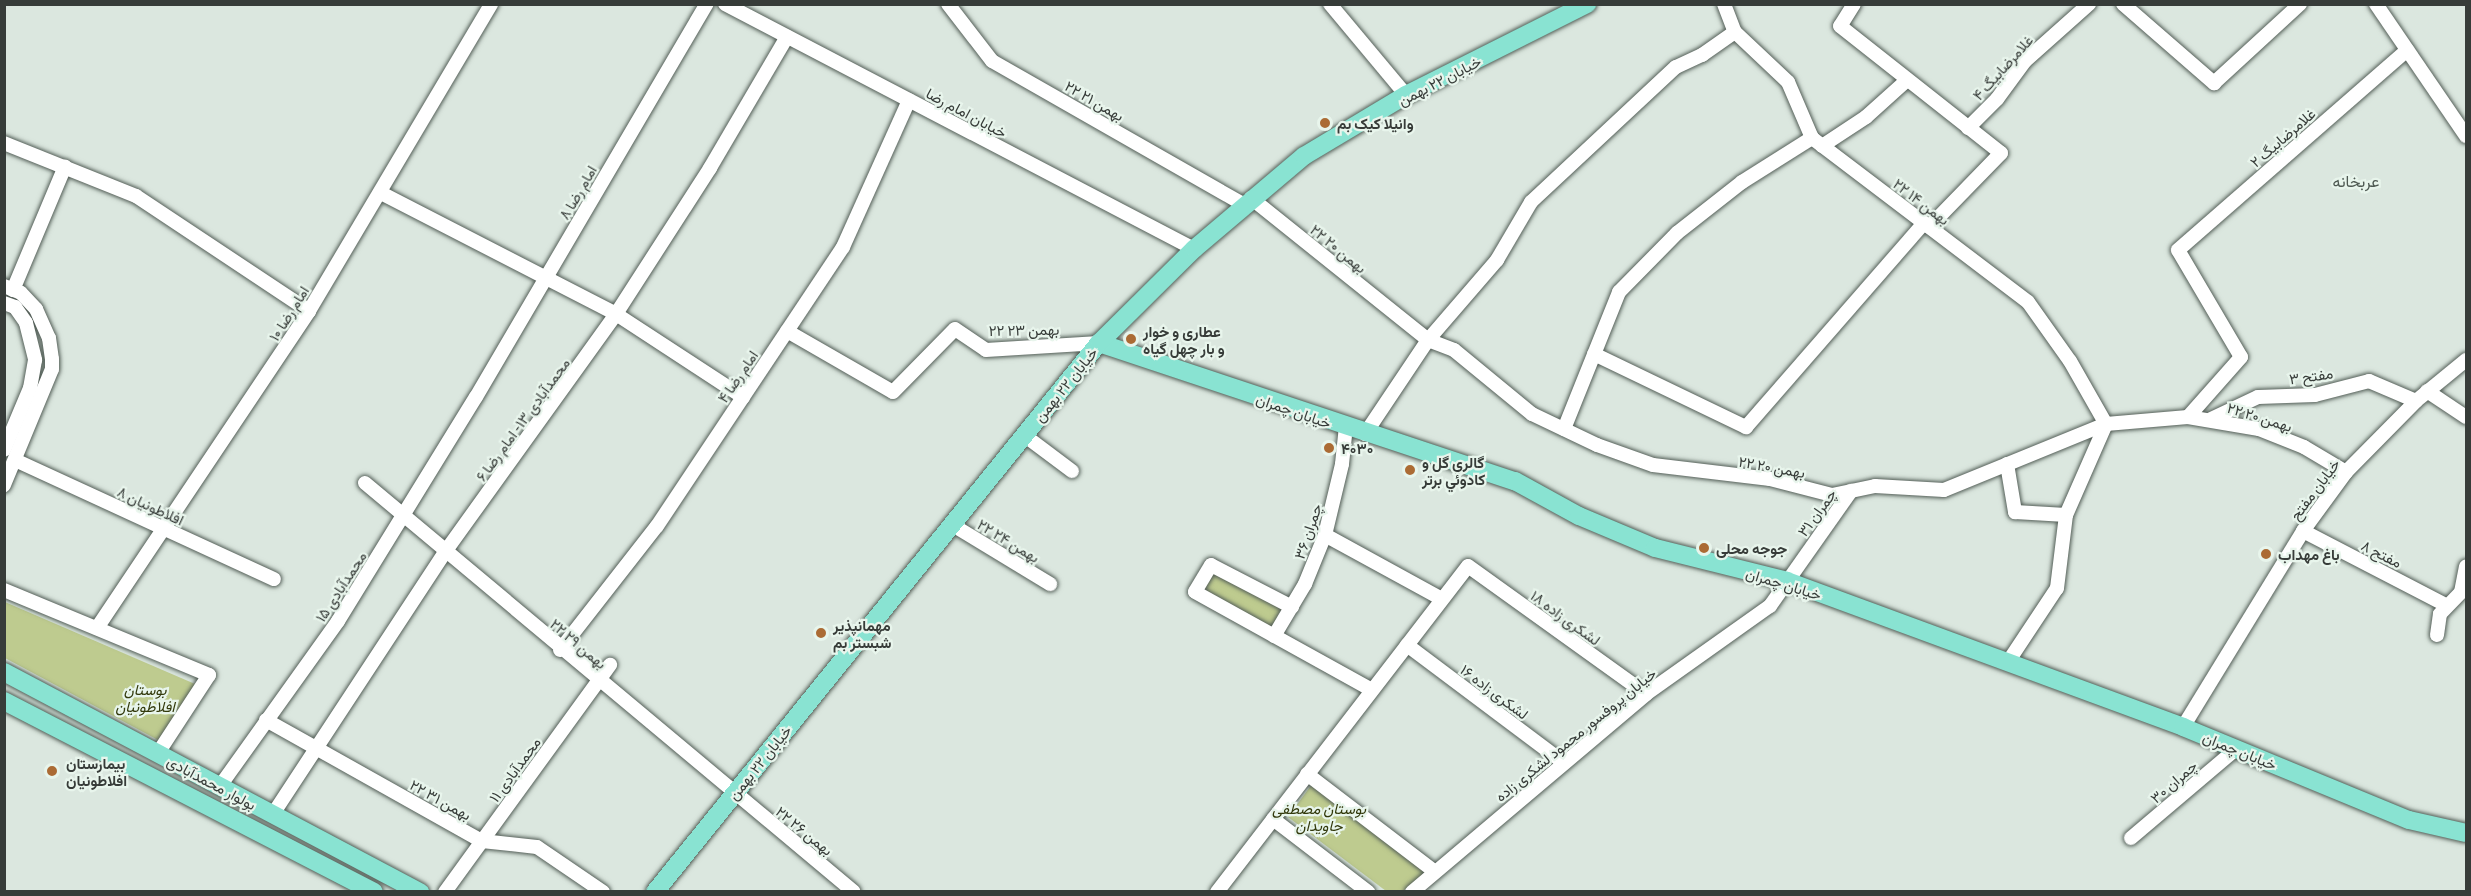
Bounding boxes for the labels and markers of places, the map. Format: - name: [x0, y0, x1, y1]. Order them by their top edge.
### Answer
- place label: وانیلا کیک بم: [1337, 114, 1414, 132]
- marker: وانیلا کیک بم: [1318, 116, 1332, 130]
- place label: عطاری و خوار و بار چهل گیاه: [1143, 321, 1225, 356]
- marker: عطاری و خوار و بار چهل گیاه: [1124, 332, 1138, 346]
- place label: ۴۰۳۰: [1341, 439, 1373, 457]
- marker: ۴۰۳۰: [1322, 441, 1336, 455]
- place label: گالري گل و كادوئي برتر: [1422, 452, 1485, 487]
- marker: گالري گل و كادوئي برتر: [1403, 463, 1417, 477]
- place label: جوجه محلی: [1716, 539, 1787, 557]
- marker: جوجه محلی: [1697, 541, 1711, 555]
- place label: باغ مهداب: [2278, 545, 2340, 563]
- marker: باغ مهداب: [2259, 547, 2273, 561]
- place label: مهمانپذیر شبستر بم: [833, 615, 891, 650]
- marker: مهمانپذیر شبستر بم: [814, 626, 828, 640]
- place label: بیمارستان افلاطونیان: [66, 753, 127, 788]
- marker: بیمارستان افلاطونیان: [43, 762, 61, 780]

